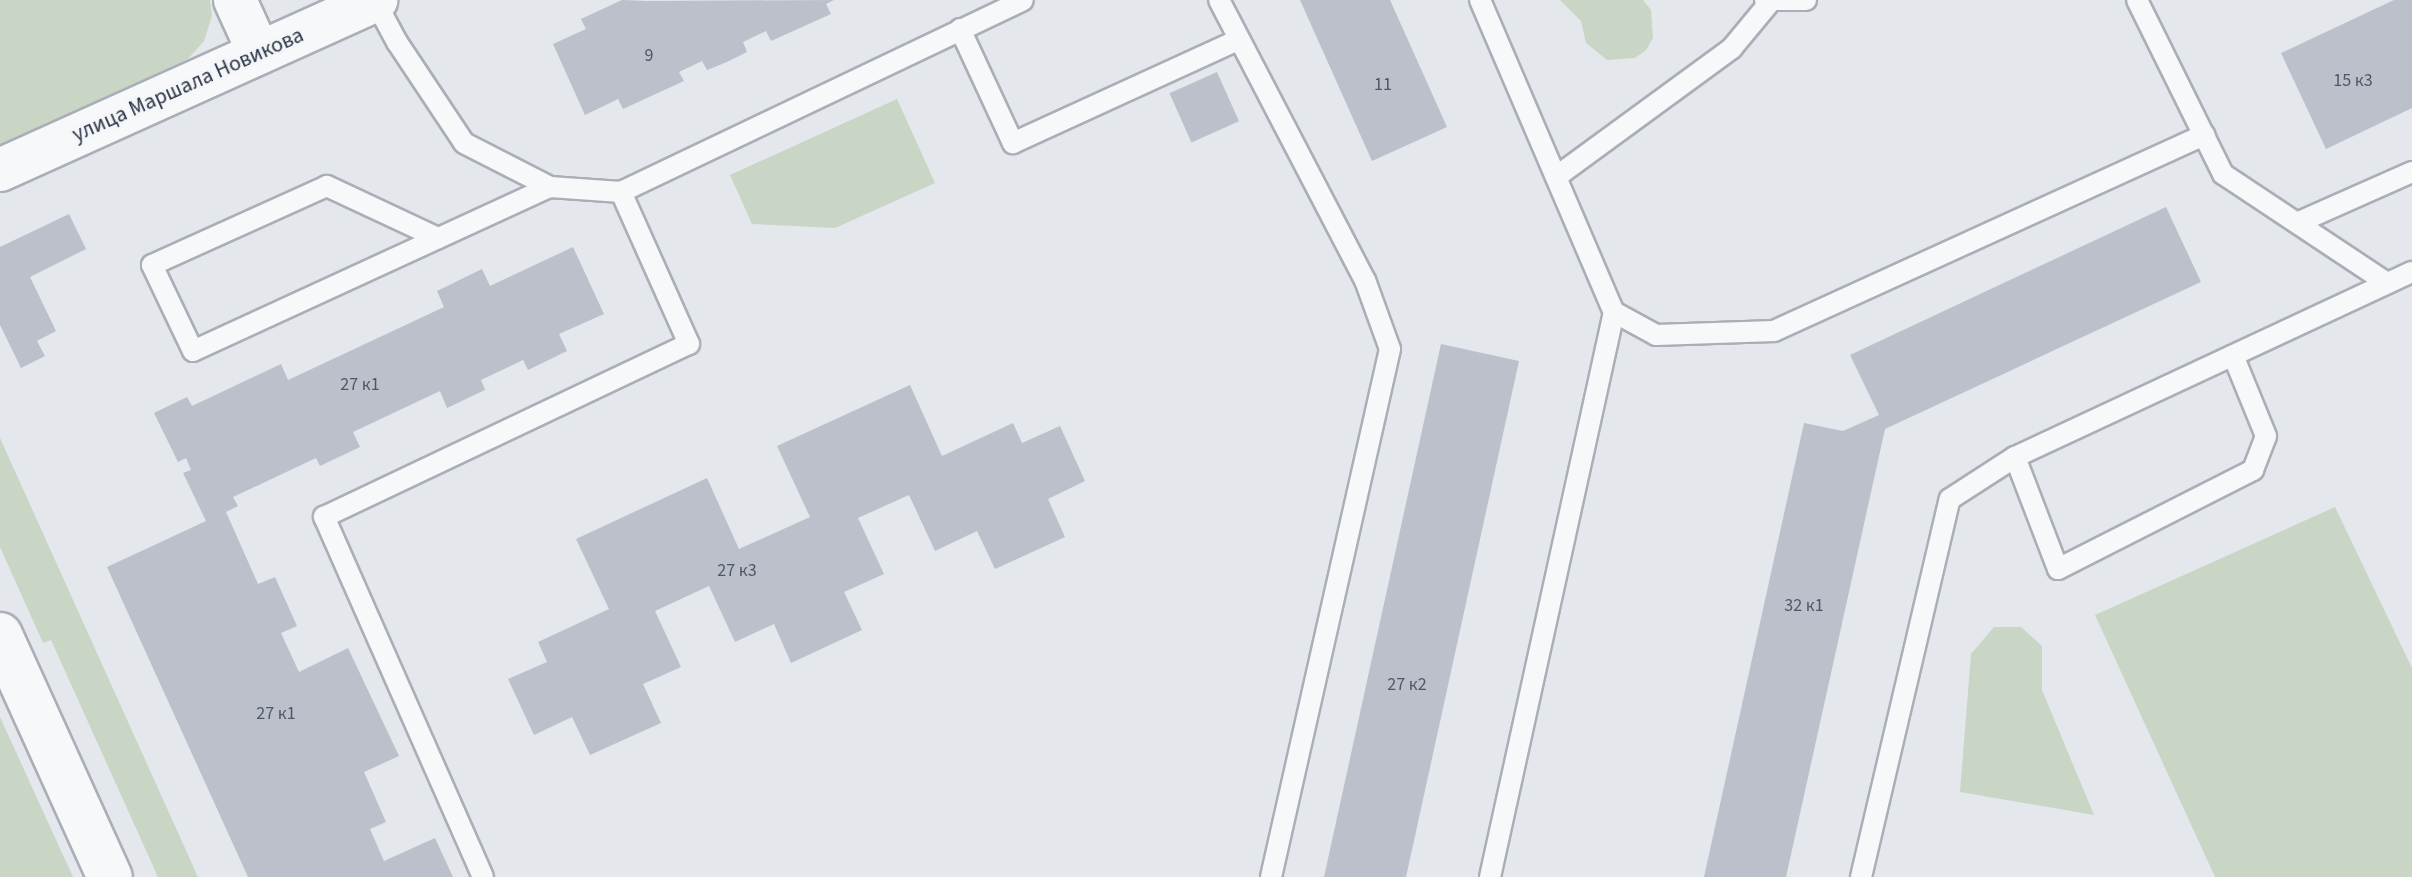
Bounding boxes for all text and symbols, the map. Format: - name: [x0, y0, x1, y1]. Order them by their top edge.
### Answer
- street label: улица Маршала Новикова: [68, 22, 308, 148]
- house number: 9: [645, 45, 653, 67]
- house number: 15 к3: [2333, 70, 2373, 92]
- house number: 11: [1374, 74, 1392, 96]
- house number: 27 к1: [340, 374, 380, 396]
- house number: 27 к3: [717, 560, 757, 582]
- house number: 32 к1: [1784, 595, 1824, 617]
- house number: 27 к2: [1387, 674, 1427, 696]
- house number: 27 к1: [256, 703, 296, 725]

